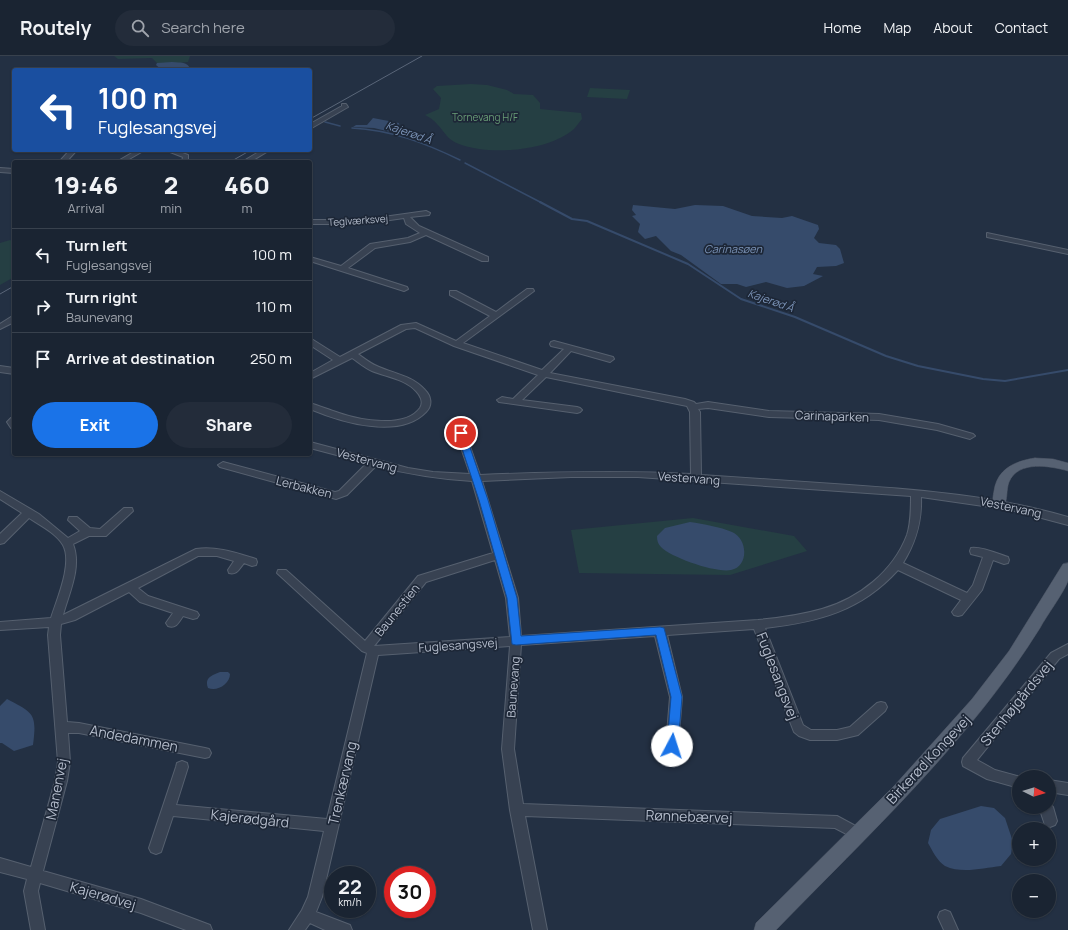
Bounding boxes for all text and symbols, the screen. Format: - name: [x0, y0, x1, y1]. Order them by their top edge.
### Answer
- search box: [115, 10, 395, 46]
- text: Routely: [20, 15, 91, 41]
- icon: search: [129, 17, 151, 39]
- text: Search here: [161, 17, 245, 38]
- text: Home: [824, 18, 861, 37]
- text: Map: [883, 18, 911, 37]
- text: About: [933, 18, 973, 37]
- text: Contact: [995, 18, 1048, 37]
- text: 100 m: [98, 79, 178, 117]
- icon: left: [32, 84, 84, 136]
- park label: Tornevang H/F: [452, 110, 518, 124]
- text: Fuglesangsvej: [98, 115, 217, 139]
- water label: Kajerød Å: [384, 117, 435, 147]
- text: 19:46: [54, 168, 118, 201]
- text: 2: [164, 168, 178, 201]
- text: 460: [224, 168, 270, 201]
- text: Arrival: [68, 199, 105, 217]
- text: min: [160, 199, 182, 217]
- text: m: [241, 199, 252, 217]
- street label: Teglværksvej: [327, 211, 389, 229]
- text: Turn left: [66, 235, 128, 256]
- water label: Carinasøen: [704, 241, 763, 256]
- icon: left: [32, 244, 54, 266]
- text: 100 m: [252, 244, 292, 265]
- text: Fuglesangsvej: [66, 256, 152, 274]
- water label: Kajerød Å: [746, 285, 797, 315]
- text: Turn right: [66, 287, 137, 308]
- icon: right: [32, 296, 54, 318]
- text: 110 m: [255, 296, 292, 317]
- text: Baunevang: [66, 308, 133, 326]
- icon: arrive: [32, 348, 54, 370]
- text: Arrive at destination: [66, 348, 215, 369]
- text: 250 m: [250, 348, 292, 369]
- button: Exit: [32, 402, 158, 448]
- button: Share: [166, 402, 292, 448]
- street label: Carinaparken: [795, 406, 869, 426]
- pin: [444, 416, 478, 450]
- icon: arrive: [450, 422, 472, 444]
- street label: Vestervang: [335, 444, 399, 476]
- street label: Vestervang: [657, 467, 721, 489]
- street label: Lerbakken: [274, 472, 334, 502]
- street label: Vestervang: [979, 492, 1043, 522]
- street label: Baunestien: [371, 580, 423, 640]
- street label: Fuglesangsvej: [753, 629, 803, 723]
- street label: Fuglesangsvej: [418, 634, 498, 656]
- street label: Baunevang: [502, 656, 524, 718]
- street label: Stenhøjgårdsvej: [976, 656, 1056, 750]
- street label: Birkerød Kongevej: [882, 710, 974, 808]
- street label: Andedammen: [88, 720, 180, 756]
- position arrow: [651, 725, 693, 767]
- street label: Trenkærvang: [323, 739, 361, 827]
- street label: Manenvej: [41, 756, 71, 822]
- north arrow: [1012, 770, 1056, 814]
- map controls: [1012, 770, 1056, 918]
- street label: Kajerødgård: [210, 804, 290, 832]
- street label: Rønnebærvej: [645, 805, 733, 827]
- button: +: [1012, 822, 1056, 866]
- speed limit sign: 30: [384, 866, 436, 918]
- text: 22: [338, 873, 362, 900]
- button: −: [1012, 874, 1056, 918]
- street label: Kajerødvej: [68, 877, 138, 913]
- text: km/h: [338, 895, 362, 909]

